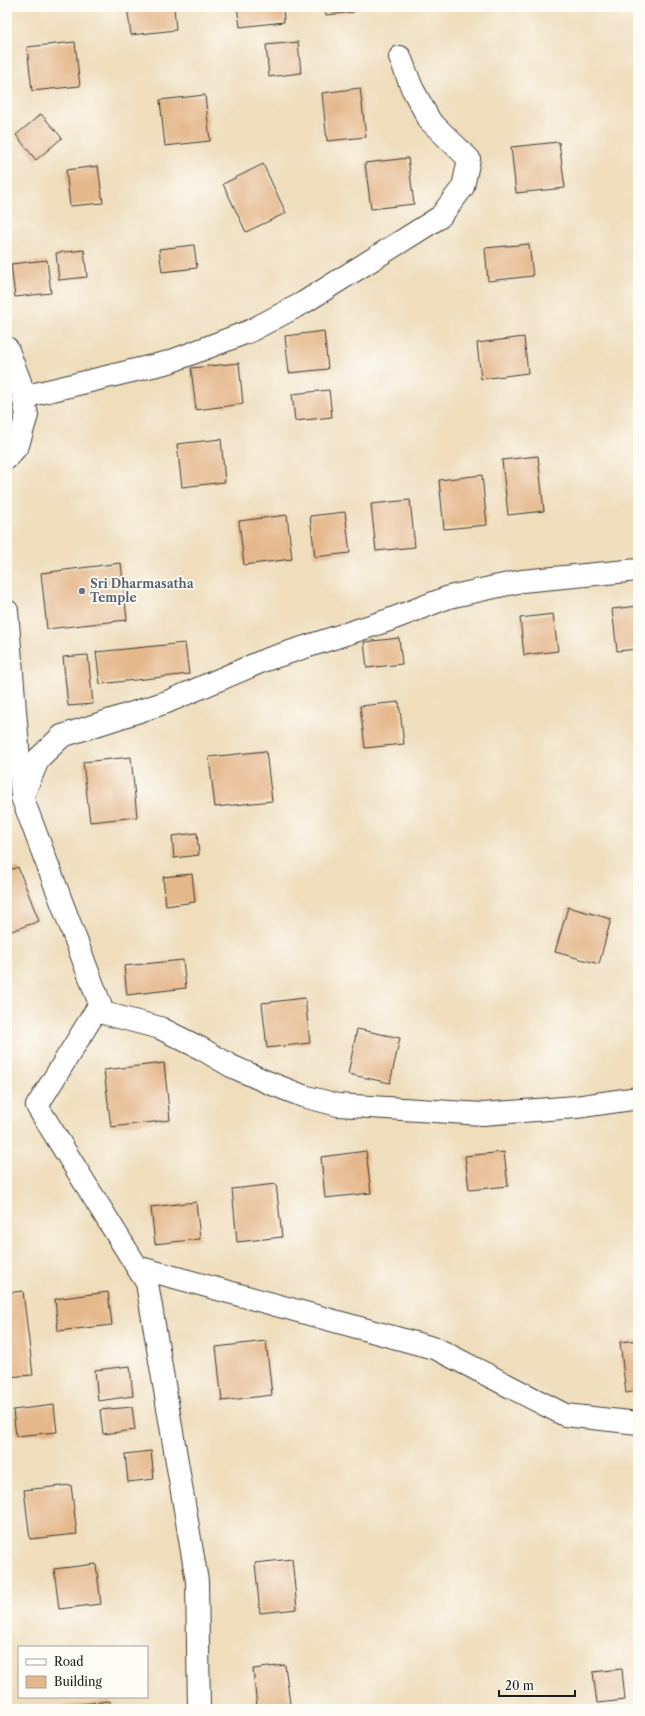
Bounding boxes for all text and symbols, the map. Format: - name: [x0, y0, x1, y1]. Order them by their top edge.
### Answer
- place label: Sri Dharmasatha Temple: [90, 576, 195, 605]
- marker: Sri Dharmasatha Temple: [77, 586, 87, 596]
- legend: [18, 1646, 148, 1698]
- text: Road: [54, 1654, 84, 1669]
- scale bar: [499, 1672, 575, 1698]
- text: Building: [54, 1674, 102, 1689]
- text: 20 m: [505, 1678, 534, 1693]

